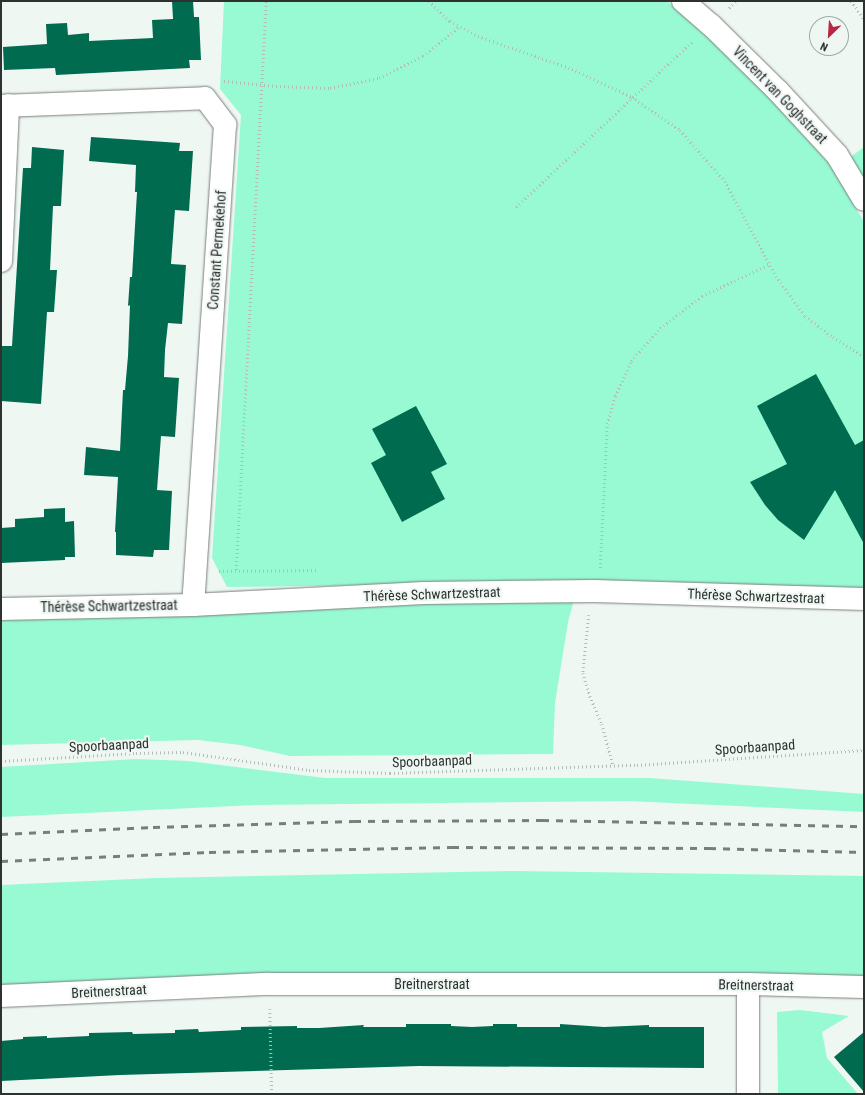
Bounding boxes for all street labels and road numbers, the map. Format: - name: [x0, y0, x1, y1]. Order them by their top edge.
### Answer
- street label: Vincent van Goghstraat: [729, 43, 831, 147]
- street label: Constant Permekehof: [204, 190, 230, 310]
- street label: Thérèse Schwartzestraat: [363, 583, 501, 605]
- street label: Thérèse Schwartzestraat: [687, 585, 825, 607]
- street label: Thérèse Schwartzestraat: [40, 596, 178, 616]
- street label: Spoorbaanpad: [69, 735, 149, 755]
- street label: Spoorbaanpad: [714, 736, 796, 758]
- street label: Spoorbaanpad: [392, 751, 472, 771]
- street label: Breitnerstraat: [394, 976, 470, 992]
- street label: Breitnerstraat: [718, 976, 794, 994]
- street label: Breitnerstraat: [71, 981, 147, 1001]

